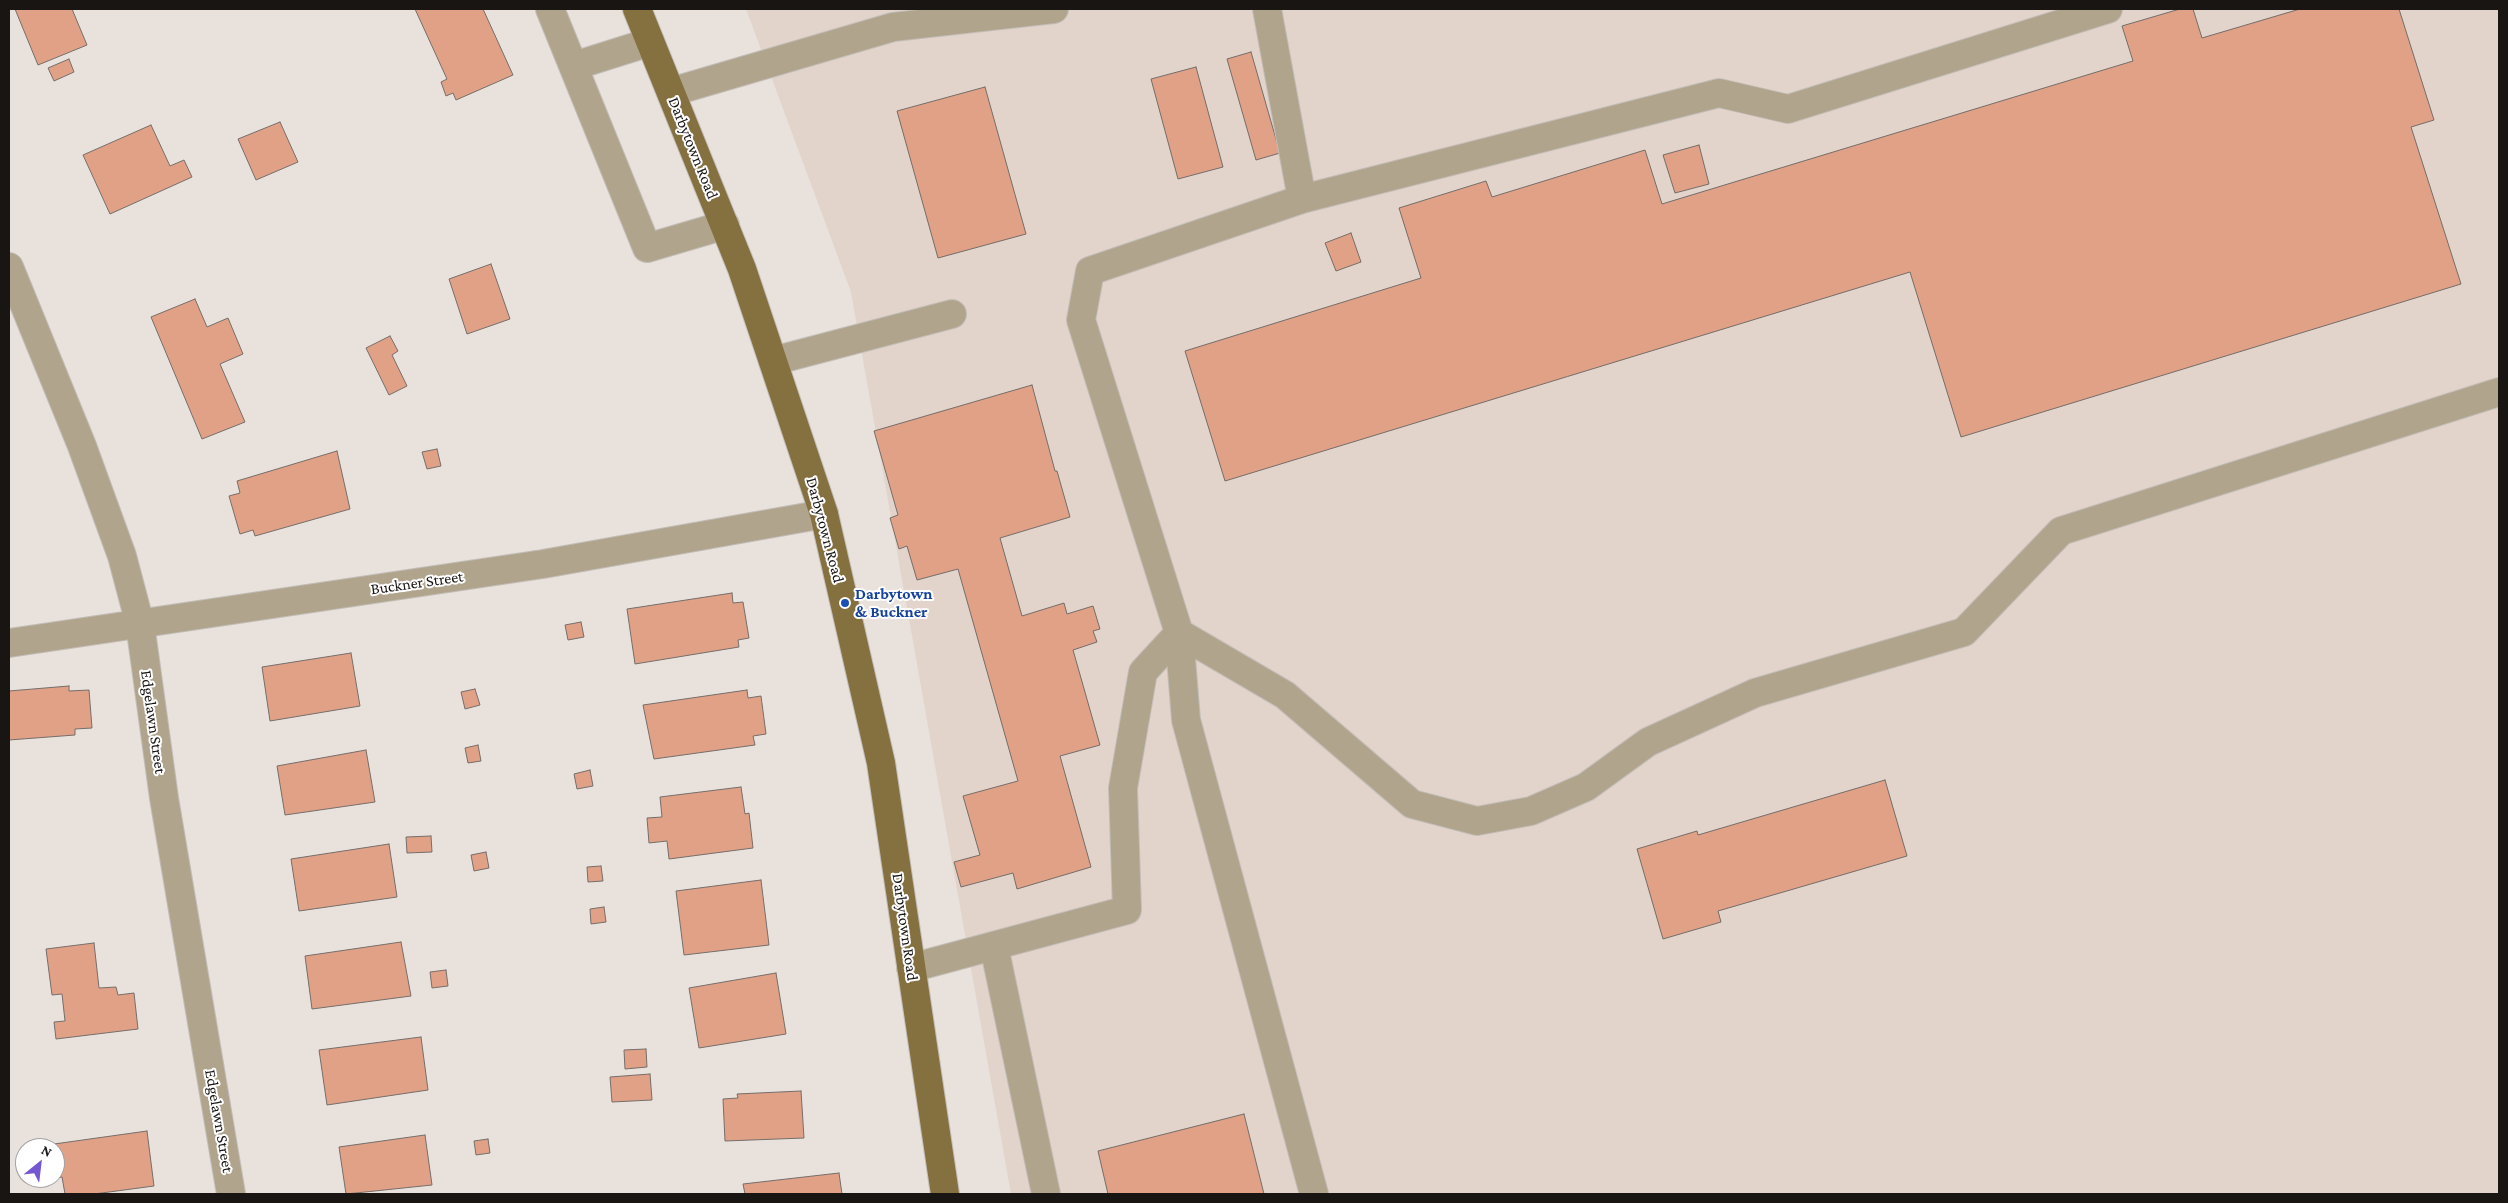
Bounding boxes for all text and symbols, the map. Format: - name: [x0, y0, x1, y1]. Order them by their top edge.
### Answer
- street label: Darbytown Road: [664, 94, 722, 202]
- street label: Darbytown Road: [802, 475, 848, 585]
- street label: Buckner Street: [370, 567, 464, 599]
- place label: Darbytown & Buckner: [855, 584, 933, 622]
- marker: Darbytown & Buckner: [839, 597, 851, 609]
- street label: Edgelawn Street: [136, 669, 170, 775]
- street label: Darbytown Road: [888, 872, 922, 982]
- street label: Edgelawn Street: [200, 1068, 238, 1174]
- north arrow: [15, 1138, 65, 1188]
- text: N: [39, 1141, 55, 1160]

